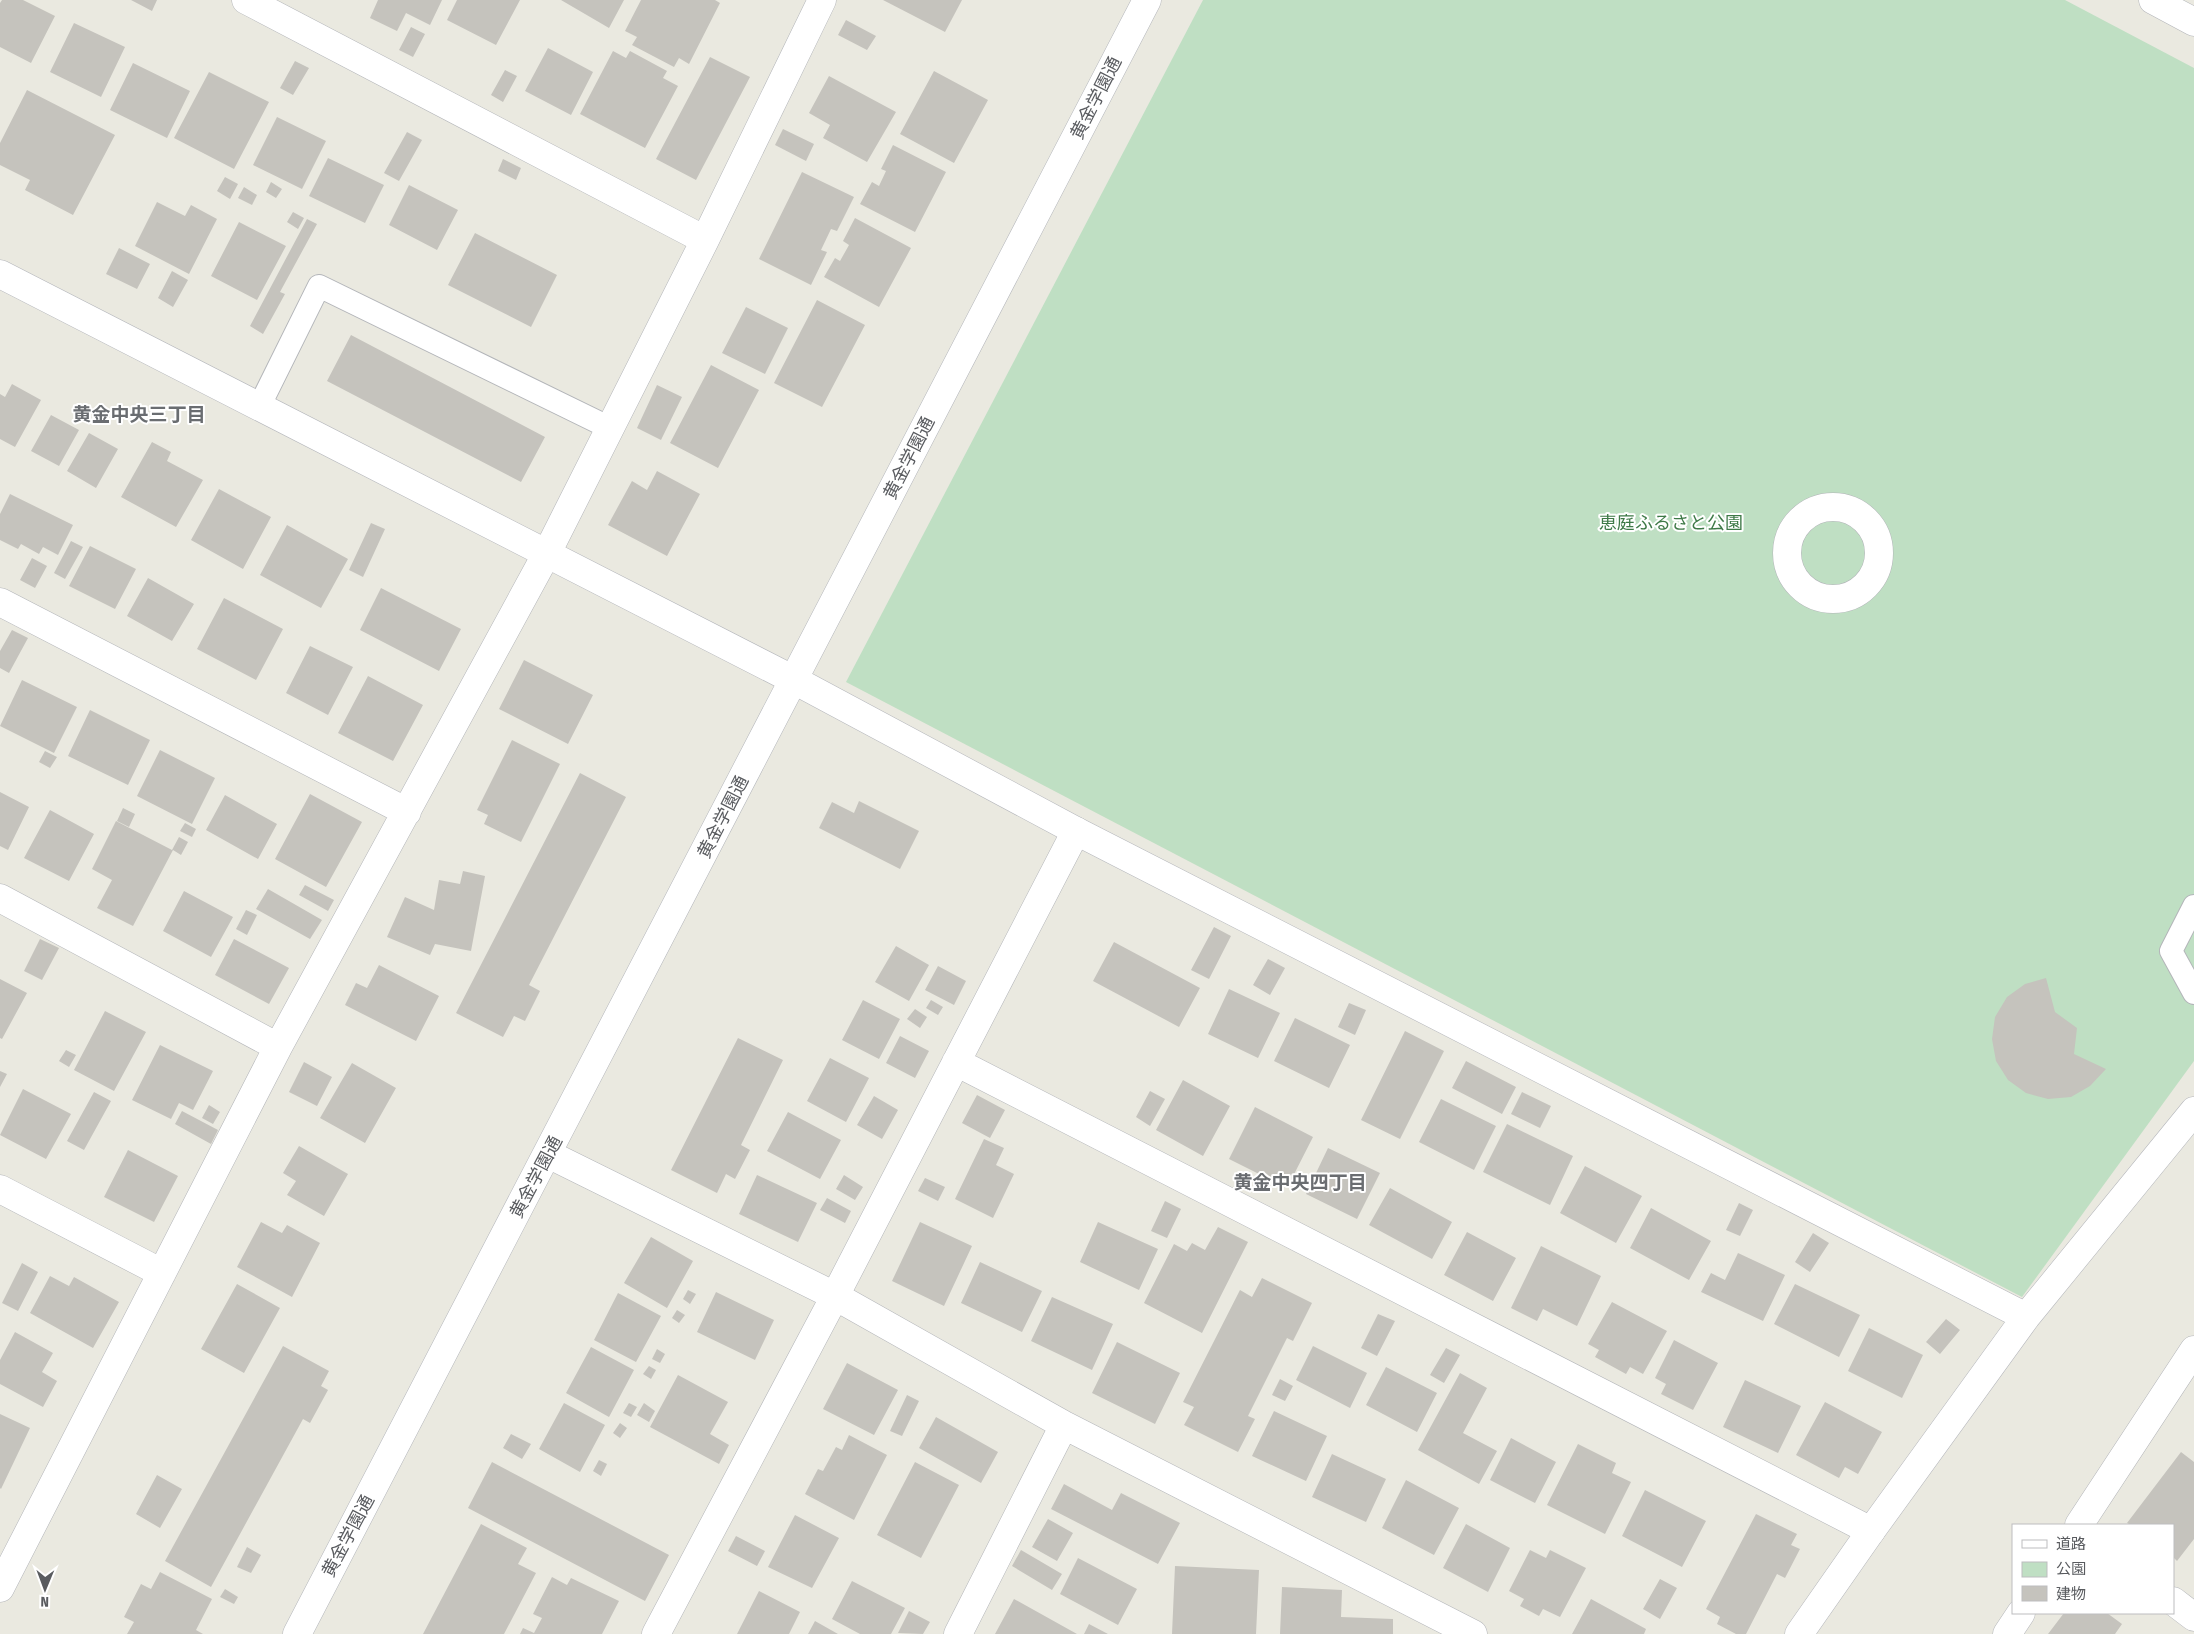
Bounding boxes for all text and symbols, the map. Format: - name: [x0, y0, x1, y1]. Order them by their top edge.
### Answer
- street label: 黄金学園通: [1066, 53, 1126, 143]
- district label: 黄金中央三丁目: [72, 403, 206, 426]
- street label: 黄金学園通: [879, 413, 939, 503]
- park label: 恵庭ふるさと公園: [1599, 512, 1743, 534]
- street label: 黄金学園通: [693, 772, 753, 862]
- street label: 黄金学園通: [505, 1132, 567, 1222]
- district label: 黄金中央四丁目: [1233, 1171, 1367, 1194]
- street label: 黄金学園通: [317, 1491, 379, 1581]
- legend: [2012, 1524, 2174, 1614]
- text: 道路: [2056, 1535, 2086, 1553]
- text: 公園: [2056, 1560, 2086, 1578]
- north arrow: [20, 1564, 70, 1614]
- text: 建物: [2056, 1585, 2086, 1603]
- text: N: [40, 1593, 49, 1610]

